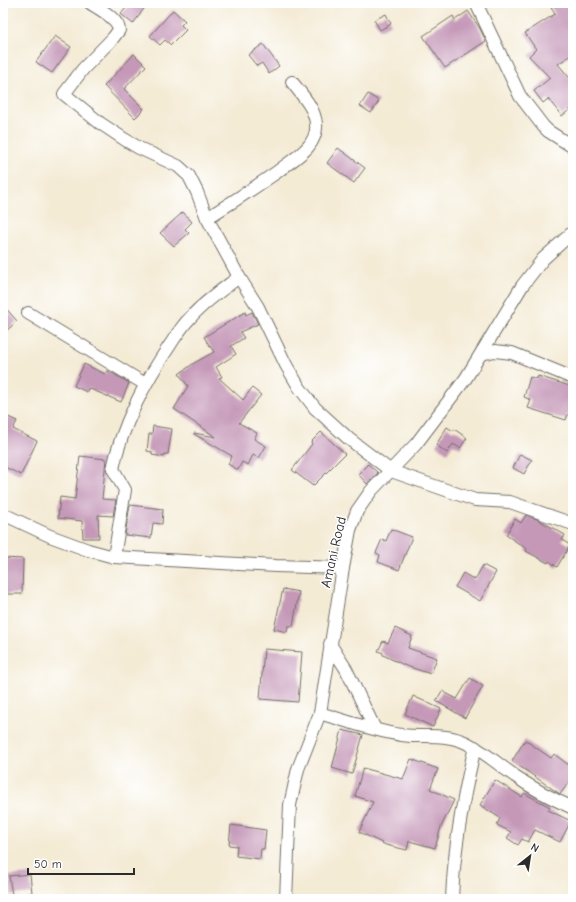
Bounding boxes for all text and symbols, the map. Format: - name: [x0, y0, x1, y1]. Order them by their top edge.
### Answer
- street label: Amani Road: [317, 515, 350, 589]
- north arrow: [510, 836, 550, 876]
- text: N: [528, 840, 541, 855]
- scale bar: [28, 850, 134, 876]
- text: 50 m: [34, 857, 62, 871]

